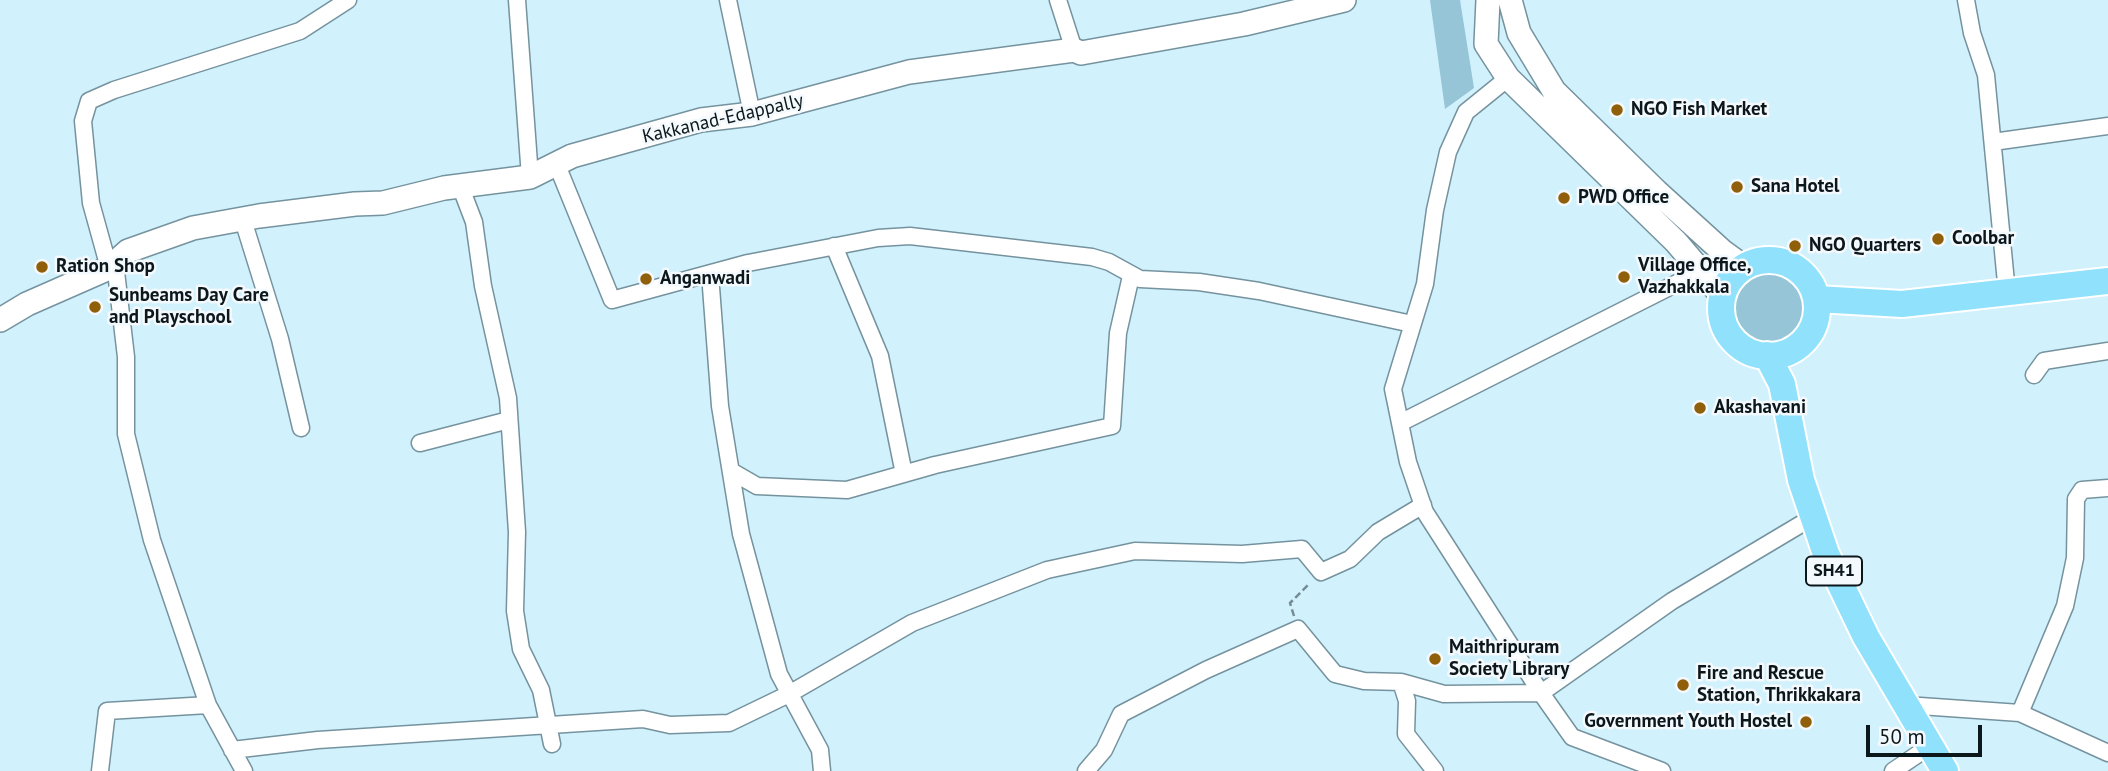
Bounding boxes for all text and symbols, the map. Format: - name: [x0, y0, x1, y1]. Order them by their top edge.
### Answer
- street label: Kakkanad-Edappally: [640, 89, 806, 149]
- place label: NGO Fish Market: [1631, 99, 1767, 121]
- marker: NGO Fish Market: [1609, 102, 1625, 118]
- place label: Sana Hotel: [1751, 176, 1839, 198]
- marker: Sana Hotel: [1729, 179, 1745, 195]
- place label: PWD Office: [1578, 187, 1669, 209]
- marker: PWD Office: [1556, 190, 1572, 206]
- place label: Coolbar: [1952, 228, 2014, 250]
- marker: Coolbar: [1930, 231, 1946, 247]
- place label: NGO Quarters: [1809, 235, 1921, 257]
- marker: NGO Quarters: [1787, 238, 1803, 254]
- place label: Village Office, Vazhakkala: [1638, 255, 1751, 299]
- place label: Ration Shop: [56, 256, 155, 278]
- marker: Ration Shop: [34, 259, 50, 275]
- place label: Anganwadi: [660, 268, 750, 290]
- marker: Village Office, Vazhakkala: [1616, 269, 1632, 285]
- marker: Anganwadi: [638, 271, 654, 287]
- place label: Sunbeams Day Care and Playschool: [109, 285, 269, 329]
- marker: Sunbeams Day Care and Playschool: [87, 299, 103, 315]
- place label: Akashavani: [1714, 397, 1806, 419]
- marker: Akashavani: [1692, 400, 1708, 416]
- road number: SH41: [1806, 556, 1862, 586]
- place label: Maithripuram Society Library: [1449, 637, 1569, 681]
- marker: Maithripuram Society Library: [1427, 651, 1443, 667]
- place label: Fire and Rescue Station, Thrikkakara: [1697, 663, 1861, 707]
- marker: Fire and Rescue Station, Thrikkakara: [1675, 677, 1691, 693]
- place label: Government Youth Hostel: [1584, 711, 1792, 733]
- scale bar: [1870, 712, 1986, 756]
- marker: Government Youth Hostel: [1798, 714, 1814, 730]
- text: 50 m: [1879, 723, 1925, 750]

